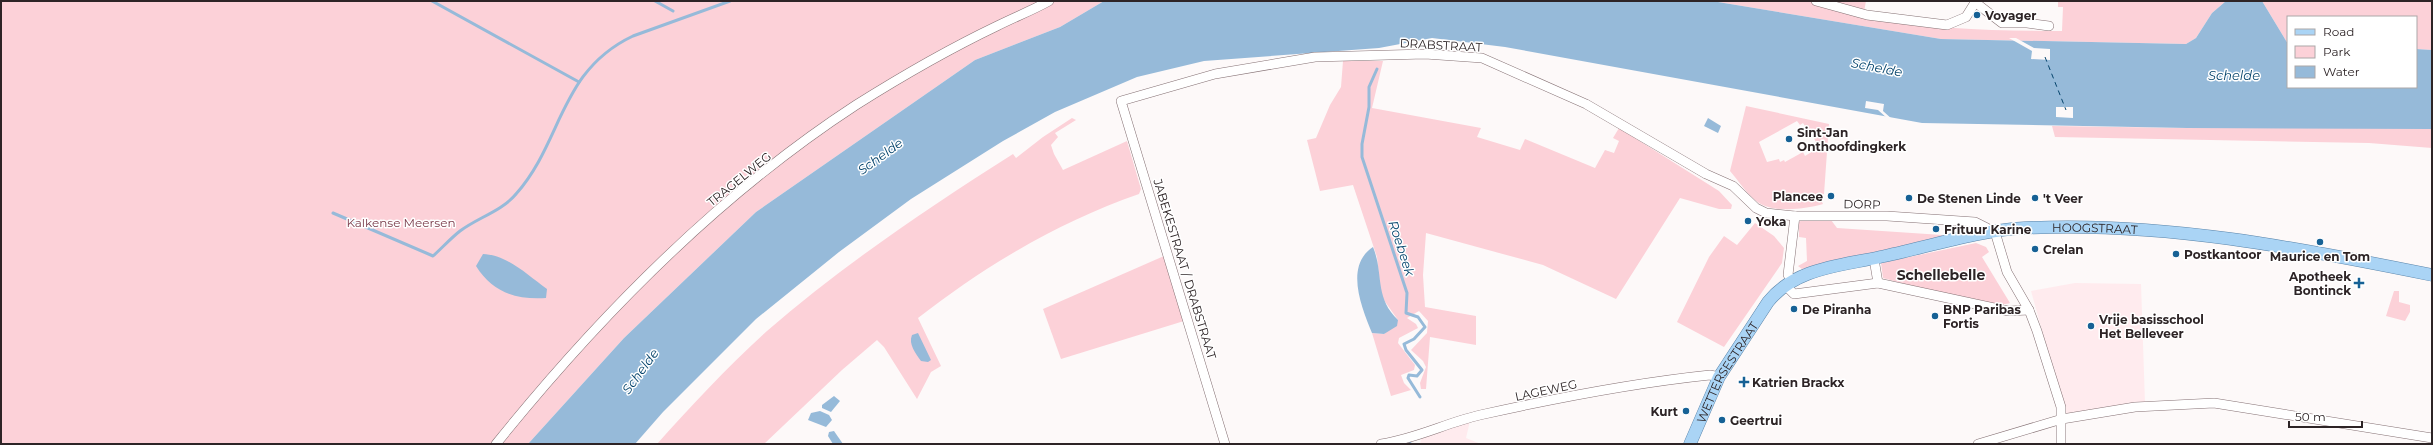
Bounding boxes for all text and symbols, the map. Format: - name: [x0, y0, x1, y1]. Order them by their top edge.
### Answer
- place label: Voyager: [1984, 8, 2036, 23]
- marker: Voyager: [1972, 10, 1982, 20]
- legend: [2287, 16, 2417, 88]
- text: Road: [2323, 24, 2354, 39]
- street label: DRABSTRAAT: [1399, 35, 1483, 55]
- text: Park: [2323, 44, 2351, 59]
- water label: Schelde: [1850, 54, 1904, 80]
- text: Water: [2323, 64, 2360, 79]
- water label: Schelde: [2208, 67, 2260, 83]
- place label: Sint-Jan Onthoofdingkerk: [1797, 125, 1906, 154]
- water label: Schelde: [854, 134, 906, 178]
- marker: Sint-Jan Onthoofdingkerk: [1784, 134, 1794, 144]
- street label: TRAGELWEG: [704, 149, 774, 209]
- street label: JABEKESTRAAT / DRABSTRAAT: [1150, 176, 1220, 361]
- place label: Plancee: [1773, 189, 1823, 204]
- marker: Plancee: [1826, 191, 1836, 201]
- place label: De Stenen Linde: [1917, 191, 2021, 206]
- place label: 't Veer: [2043, 191, 2083, 206]
- marker: De Stenen Linde: [1904, 193, 1914, 203]
- marker: 't Veer: [2030, 193, 2040, 203]
- street label: DORP: [1843, 196, 1881, 212]
- place label: Yoka: [1755, 214, 1786, 229]
- park label: Kalkense Meersen: [346, 215, 456, 230]
- marker: Yoka: [1743, 216, 1753, 226]
- water label: Roebeek: [1385, 218, 1419, 279]
- street label: HOOGSTRAAT: [2052, 219, 2138, 237]
- place label: Frituur Karine: [1944, 222, 2032, 237]
- marker: Frituur Karine: [1931, 224, 1941, 234]
- marker: Maurice en Tom: [2315, 237, 2325, 247]
- place label: Crelan: [2043, 242, 2084, 257]
- marker: Crelan: [2030, 244, 2040, 254]
- place label: Postkantoor: [2184, 247, 2261, 262]
- marker: Postkantoor: [2171, 249, 2181, 259]
- place label: Maurice en Tom: [2270, 249, 2370, 264]
- district label: Schellebelle: [1897, 266, 1986, 284]
- place label: Apotheek Bontinck: [2288, 269, 2351, 298]
- marker: Apotheek Bontinck: [2354, 278, 2364, 288]
- place label: De Piranha: [1802, 302, 1871, 317]
- place label: BNP Paribas Fortis: [1943, 302, 2021, 331]
- marker: De Piranha: [1789, 304, 1799, 314]
- marker: BNP Paribas Fortis: [1930, 311, 1940, 321]
- place label: Vrije basisschool Het Belleveer: [2098, 312, 2204, 341]
- street label: WETTERSESTRAAT: [1693, 318, 1761, 425]
- marker: Vrije basisschool Het Belleveer: [2086, 321, 2096, 331]
- water label: Schelde: [618, 345, 662, 397]
- place label: Katrien Brackx: [1752, 375, 1845, 390]
- street label: LAGEWEG: [1514, 376, 1578, 404]
- marker: Katrien Brackx: [1739, 377, 1749, 387]
- scale bar: [2289, 403, 2362, 429]
- place label: Kurt: [1651, 404, 1679, 419]
- marker: Kurt: [1681, 406, 1691, 416]
- text: 50 m: [2295, 409, 2326, 424]
- place label: Geertrui: [1730, 413, 1782, 428]
- marker: Geertrui: [1717, 415, 1727, 425]

